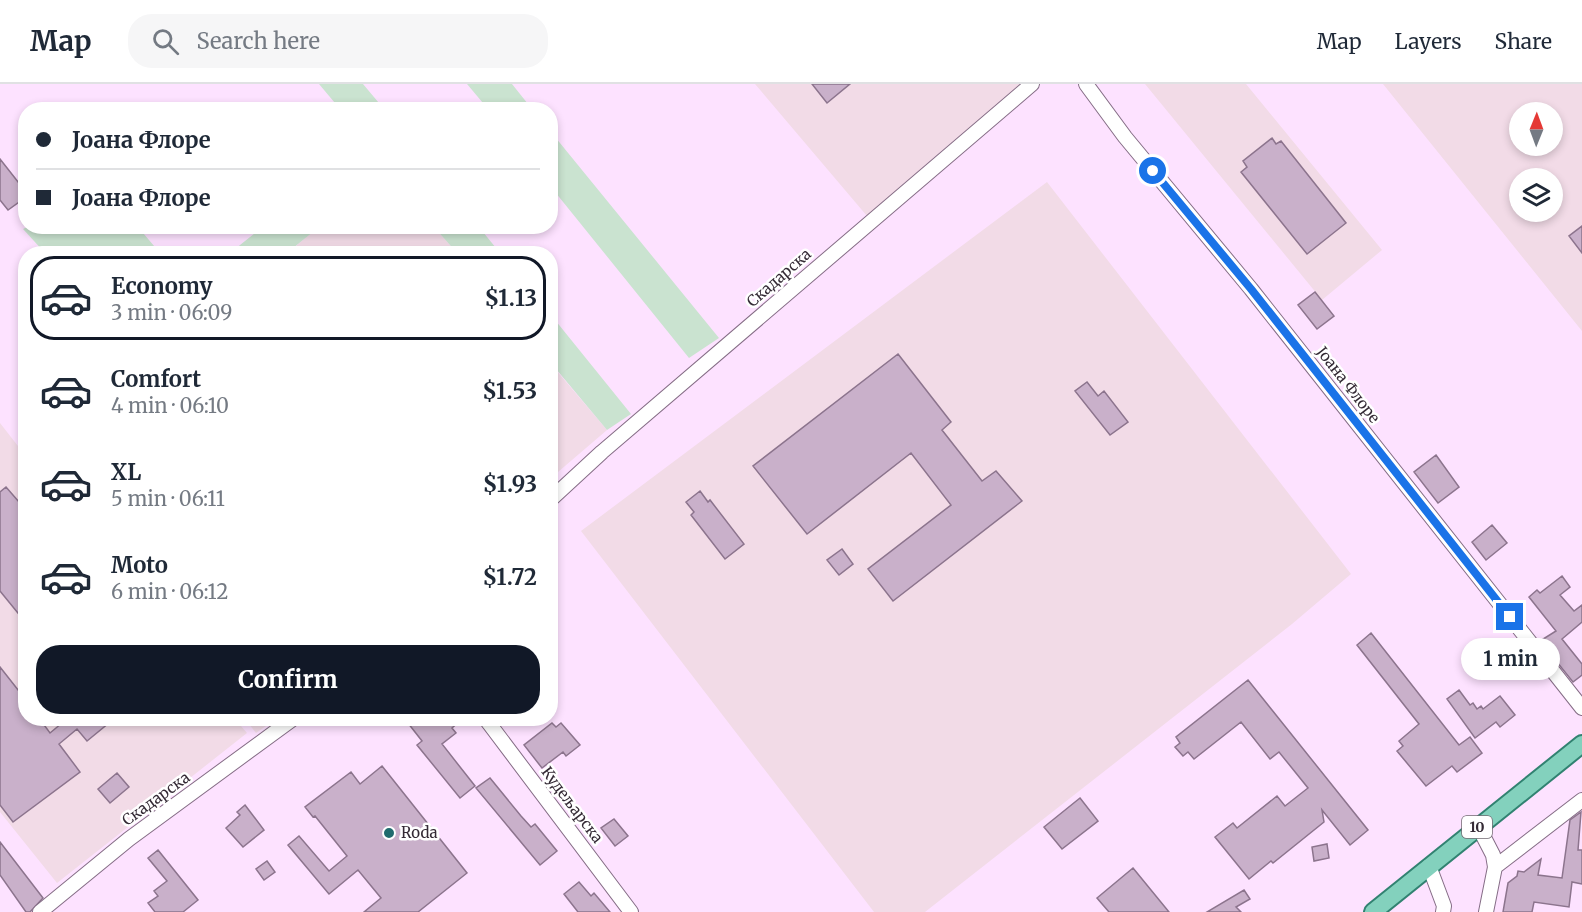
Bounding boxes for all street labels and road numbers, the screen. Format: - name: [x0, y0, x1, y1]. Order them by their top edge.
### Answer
- street label: Скадарска: [743, 244, 815, 311]
- street label: Јоана Флоре: [1312, 342, 1384, 427]
- street label: Кудељарска: [538, 763, 607, 847]
- street label: Скадарска: [118, 768, 193, 830]
- road number: 10: [1462, 816, 1492, 838]

